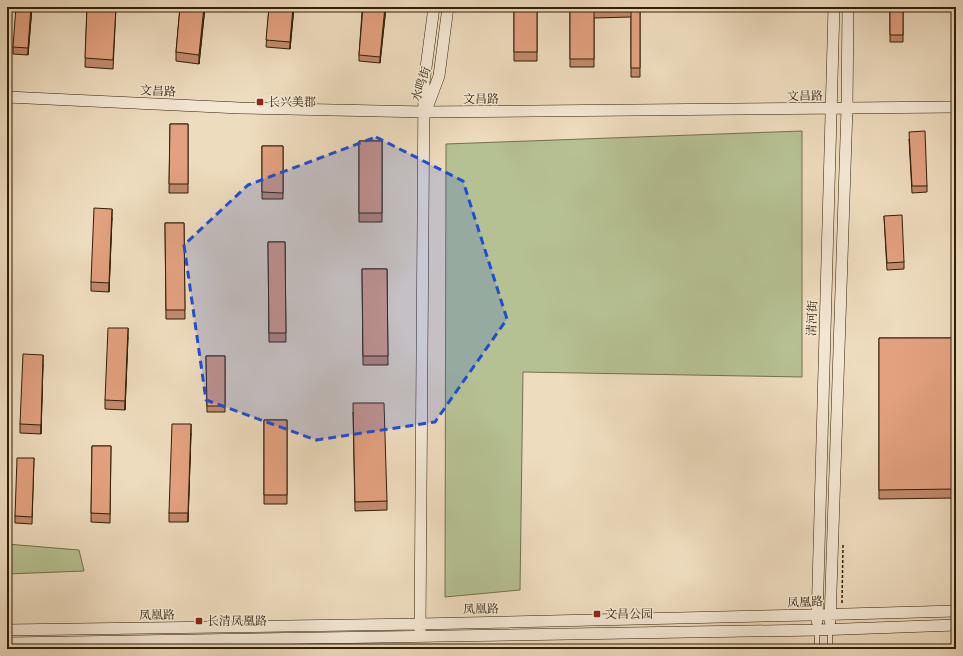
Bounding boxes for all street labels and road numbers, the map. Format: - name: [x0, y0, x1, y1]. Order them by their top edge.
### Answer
- street label: 水鸣街: [409, 64, 434, 103]
- street label: 文昌路: [140, 83, 176, 99]
- street label: 文昌路: [787, 89, 823, 103]
- street label: 文昌路: [463, 92, 499, 106]
- street label: 清河街: [804, 299, 820, 336]
- street label: 凤凰路: [787, 594, 823, 610]
- street label: 凤凰路: [463, 602, 499, 616]
- street label: 凤凰路: [139, 608, 175, 622]

